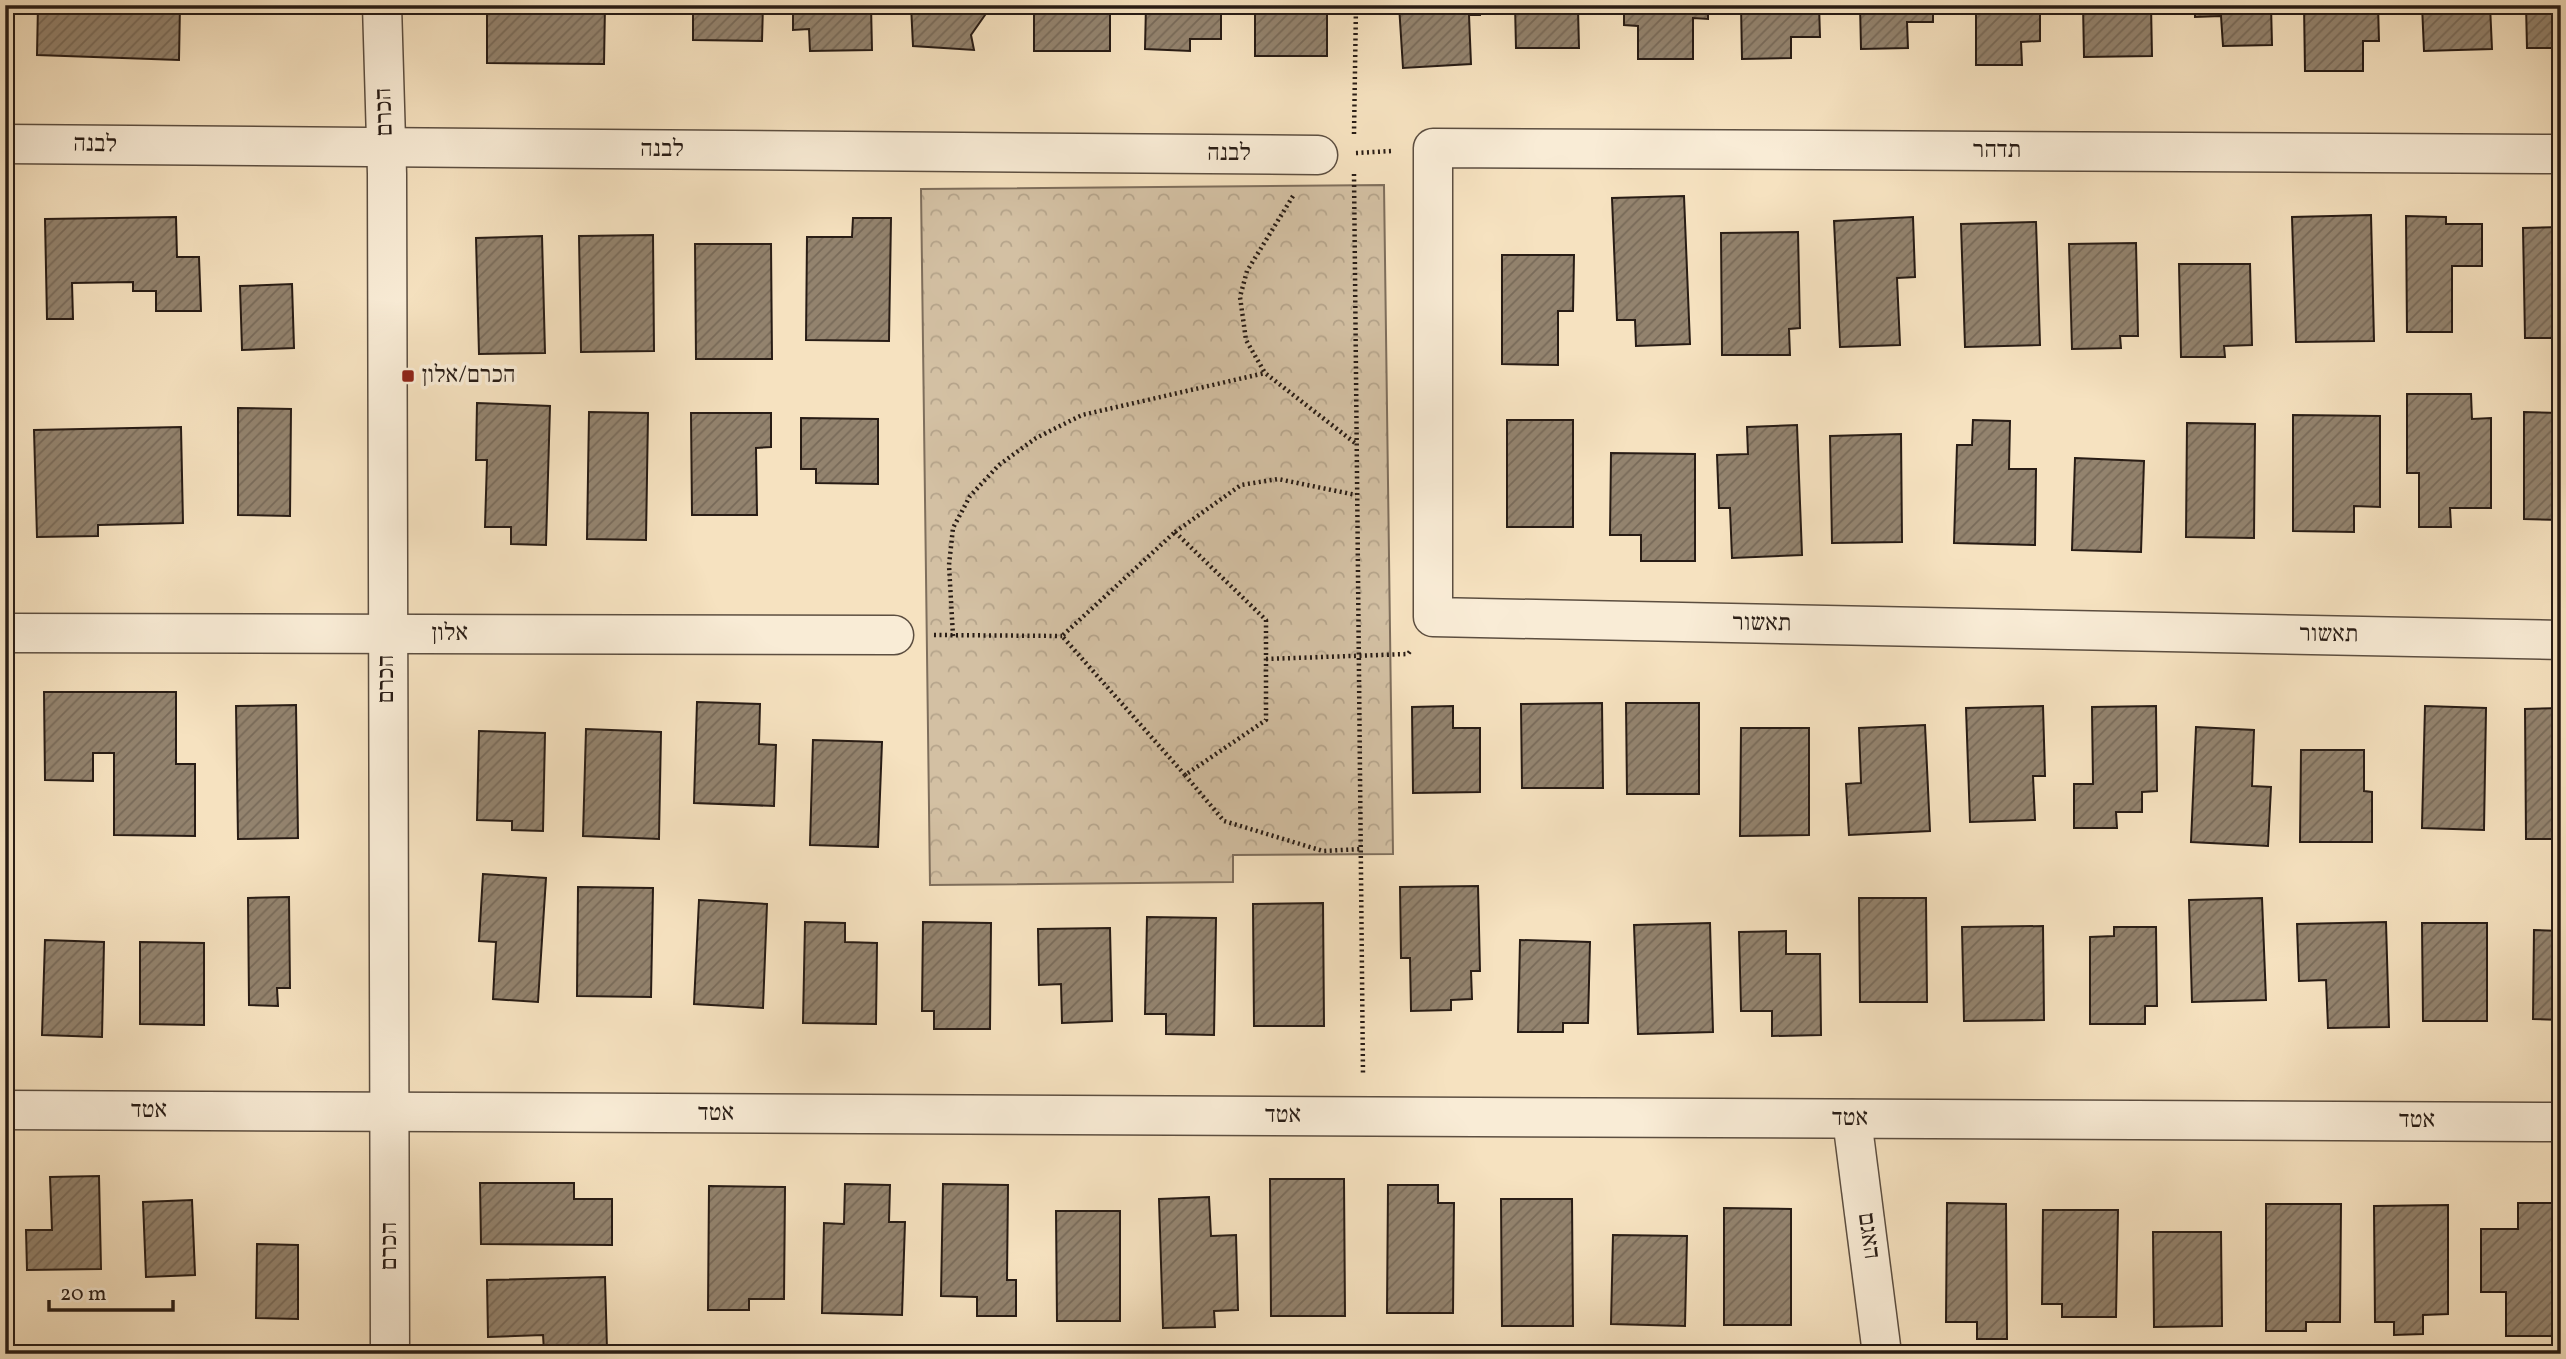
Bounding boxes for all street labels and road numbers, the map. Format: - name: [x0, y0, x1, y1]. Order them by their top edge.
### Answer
- street label: הכרם: [367, 87, 403, 137]
- street label: לבנה: [73, 128, 117, 162]
- street label: לבנה: [640, 133, 684, 167]
- street label: תדהר: [1973, 134, 2021, 168]
- street label: לבנה: [1207, 137, 1251, 171]
- street label: תאשור: [1732, 606, 1792, 642]
- street label: אלון: [432, 617, 468, 651]
- street label: תאשור: [2299, 617, 2359, 653]
- street label: הכרם: [370, 655, 404, 703]
- street label: אטד: [131, 1094, 167, 1128]
- street label: אטד: [698, 1097, 734, 1131]
- street label: אטד: [1265, 1099, 1301, 1133]
- street label: אטד: [1832, 1102, 1868, 1136]
- street label: אטד: [2399, 1104, 2435, 1138]
- street label: האגם: [1848, 1211, 1888, 1261]
- street label: הכרם: [373, 1222, 407, 1270]

